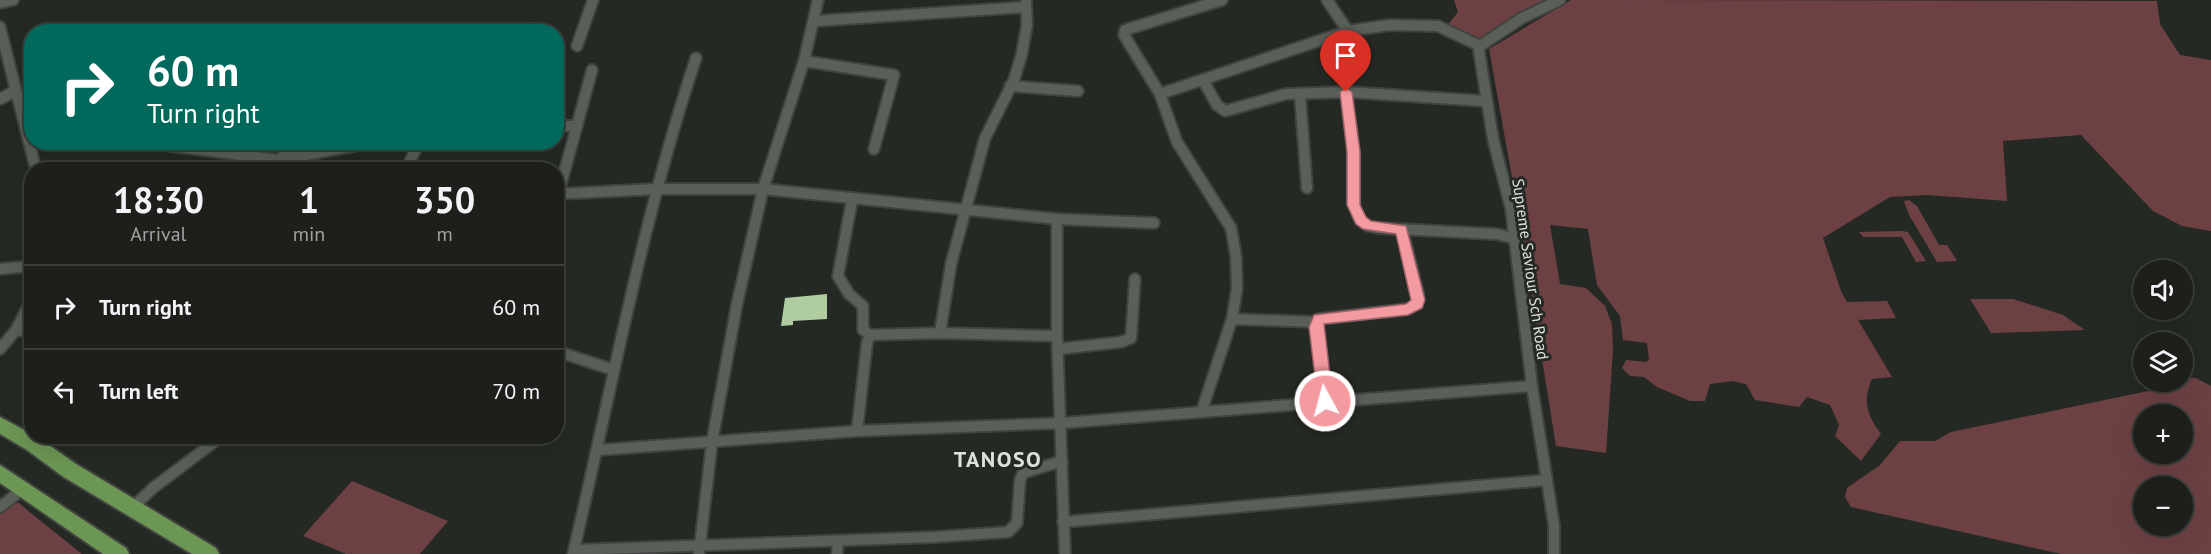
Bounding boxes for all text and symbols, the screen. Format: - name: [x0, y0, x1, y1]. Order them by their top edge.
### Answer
- pin: [1320, 30, 1371, 92]
- icon: arrive: [1329, 39, 1362, 72]
- text: 60 m: [147, 43, 239, 98]
- icon: right: [48, 48, 126, 126]
- text: Turn right: [147, 96, 260, 130]
- text: 18:30: [113, 176, 204, 223]
- text: 1: [299, 176, 319, 223]
- text: 350: [414, 176, 475, 223]
- street label: Supreme Saviour Sch Road: [1508, 177, 1554, 361]
- text: Arrival: [130, 221, 186, 247]
- text: min: [293, 221, 325, 247]
- text: m: [437, 221, 453, 247]
- map controls: [2133, 260, 2193, 536]
- button: sound: [2133, 260, 2193, 320]
- icon: right: [48, 291, 81, 324]
- text: Turn right: [99, 293, 191, 321]
- text: 60 m: [492, 293, 540, 321]
- button: layers: [2133, 332, 2193, 392]
- position arrow: [1293, 369, 1357, 433]
- icon: left: [48, 375, 81, 408]
- text: Turn left: [99, 377, 179, 405]
- text: 70 m: [492, 377, 540, 405]
- button: +: [2133, 404, 2193, 464]
- district label: TANOSO: [954, 445, 1042, 473]
- button: −: [2133, 476, 2193, 536]

